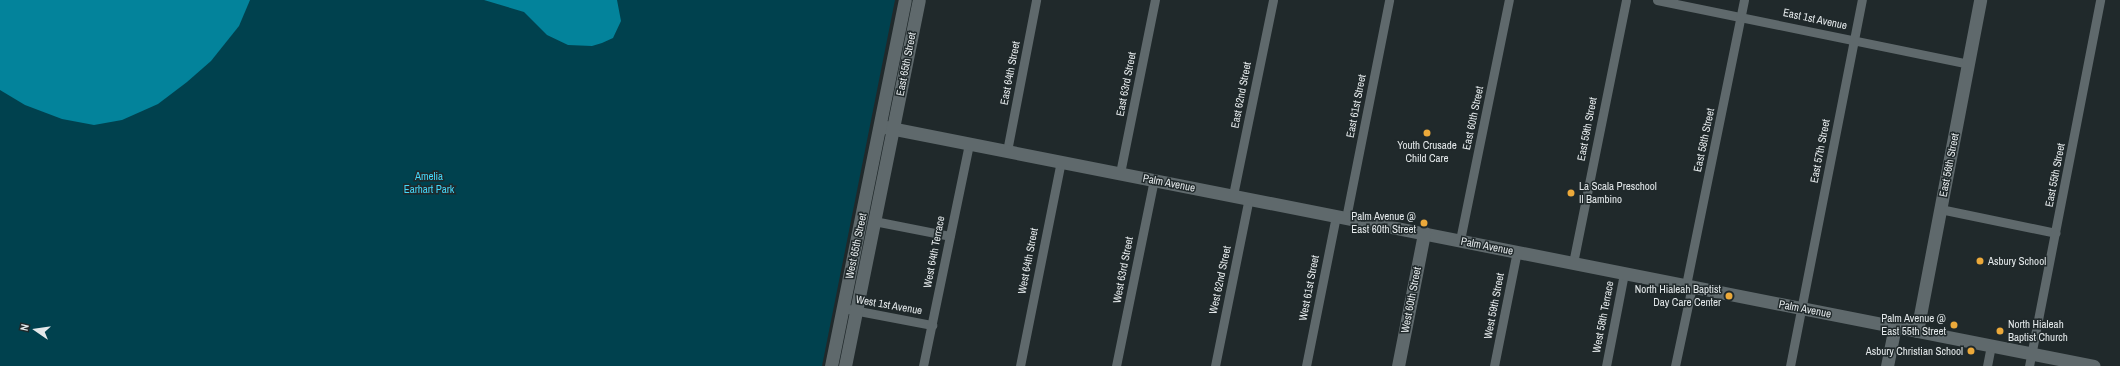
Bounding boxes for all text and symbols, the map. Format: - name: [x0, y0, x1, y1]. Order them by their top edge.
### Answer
- street label: East 1st Avenue: [1782, 6, 1848, 32]
- street label: East 65th Street: [893, 31, 919, 97]
- street label: East 64th Street: [997, 40, 1023, 106]
- street label: East 63rd Street: [1113, 51, 1139, 117]
- street label: East 62nd Street: [1228, 61, 1254, 129]
- street label: East 61st Street: [1343, 73, 1369, 139]
- street label: East 60th Street: [1460, 85, 1486, 151]
- street label: East 59th Street: [1574, 96, 1600, 162]
- street label: East 58th Street: [1691, 107, 1717, 173]
- street label: East 57th Street: [1807, 118, 1833, 184]
- marker: Youth Crusade Child Care: [1422, 128, 1432, 138]
- street label: East 56th Street: [1936, 132, 1962, 198]
- place label: Youth Crusade Child Care: [1397, 139, 1457, 165]
- street label: East 55th Street: [2042, 142, 2068, 208]
- park label: Amelia Earhart Park: [404, 170, 454, 196]
- street label: Palm Avenue: [1141, 171, 1197, 195]
- place label: La Scala Preschool Il Bambino: [1579, 180, 1657, 206]
- marker: La Scala Preschool Il Bambino: [1566, 188, 1576, 198]
- place label: Palm Avenue @ East 60th Street: [1351, 210, 1416, 236]
- street label: West 65th Street: [843, 212, 869, 280]
- street label: West 64th Terrace: [921, 215, 947, 289]
- marker: Palm Avenue @ East 60th Street: [1419, 218, 1429, 228]
- street label: West 64th Street: [1015, 227, 1041, 295]
- street label: Palm Avenue: [1459, 234, 1515, 258]
- street label: West 63rd Street: [1110, 236, 1136, 304]
- street label: West 62nd Street: [1206, 245, 1234, 315]
- street label: West 61st Street: [1296, 254, 1322, 322]
- place label: Asbury School: [1988, 254, 2046, 268]
- marker: Asbury School: [1975, 256, 1985, 266]
- street label: West 60th Street: [1398, 266, 1424, 334]
- street label: West 59th Street: [1481, 272, 1507, 340]
- street label: West 58th Terrace: [1590, 280, 1616, 354]
- place label: North Hialeah Baptist Day Care Center: [1635, 283, 1721, 309]
- marker: North Hialeah Baptist Day Care Center: [1724, 291, 1734, 301]
- street label: West 1st Avenue: [854, 293, 924, 317]
- street label: Palm Avenue: [1777, 297, 1833, 321]
- north arrow: [16, 310, 56, 350]
- place label: Palm Avenue @ East 55th Street: [1881, 312, 1946, 338]
- place label: North Hialeah Baptist Church: [2008, 318, 2068, 344]
- marker: Palm Avenue @ East 55th Street: [1949, 320, 1959, 330]
- text: N: [17, 323, 32, 332]
- marker: North Hialeah Baptist Church: [1995, 326, 2005, 336]
- place label: Asbury Christian School: [1866, 344, 1963, 358]
- marker: Asbury Christian School: [1966, 346, 1976, 356]

